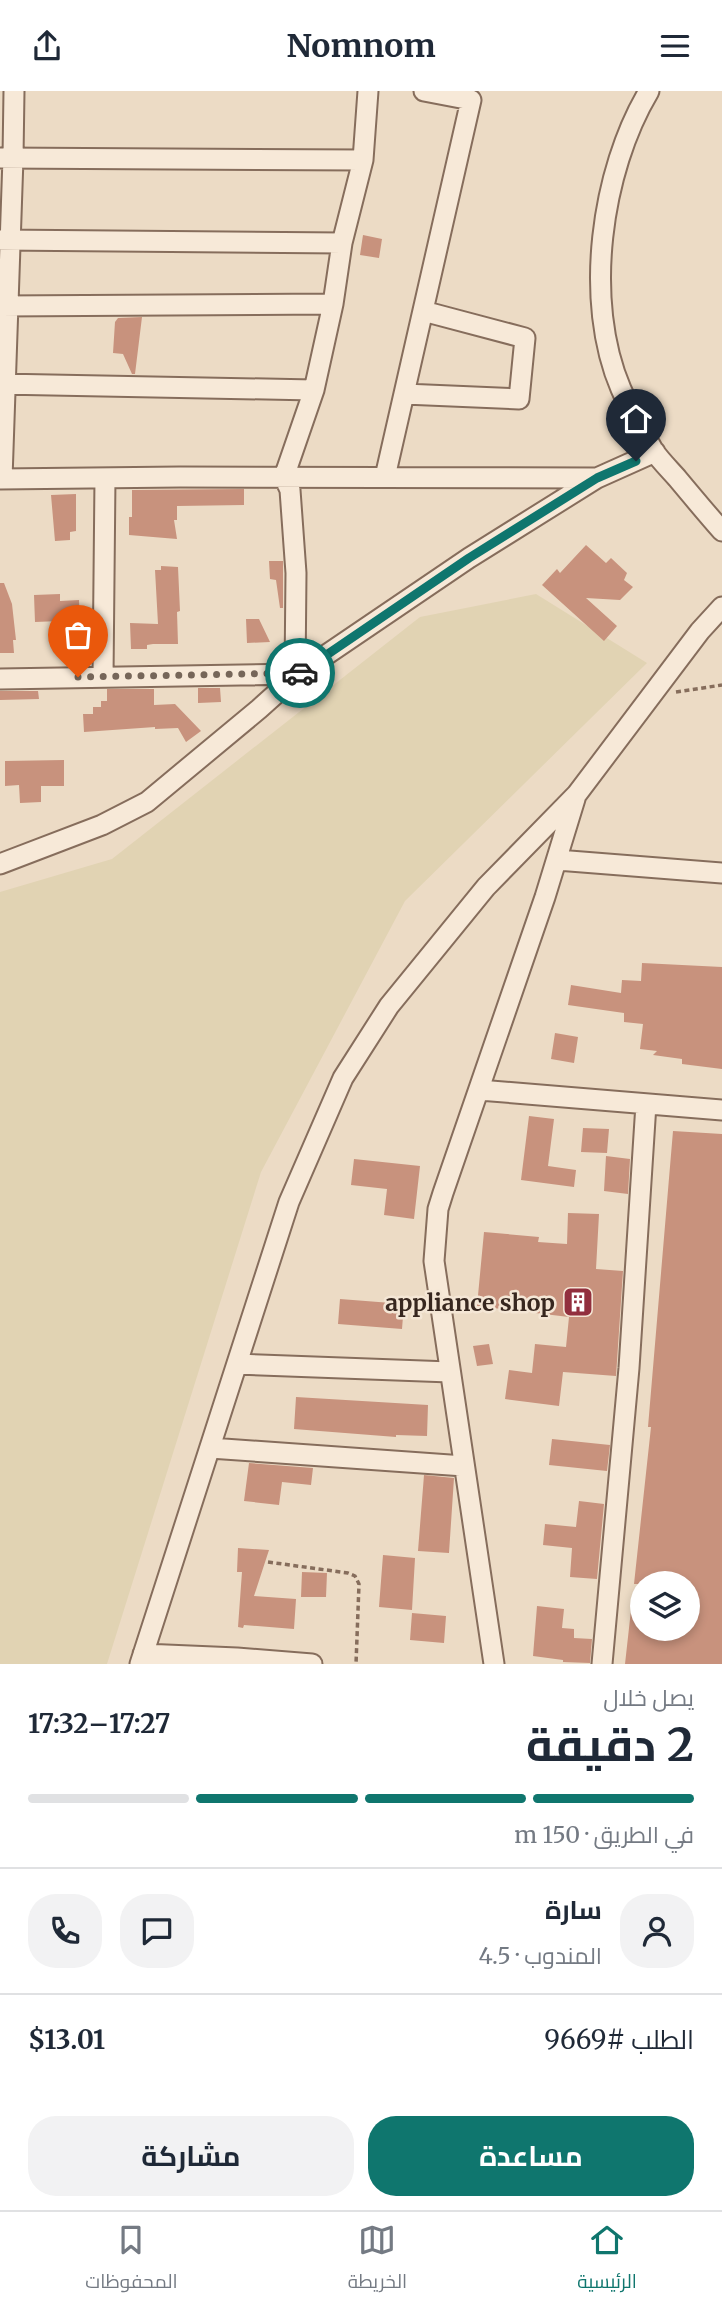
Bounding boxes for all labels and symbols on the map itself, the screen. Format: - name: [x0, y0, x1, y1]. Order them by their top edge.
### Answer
- pin: [606, 389, 666, 461]
- pin: [48, 605, 108, 677]
- courier: [265, 638, 335, 708]
- building icon: appliance shop: [561, 1285, 595, 1319]
- place label: appliance shop: [385, 1288, 555, 1317]

